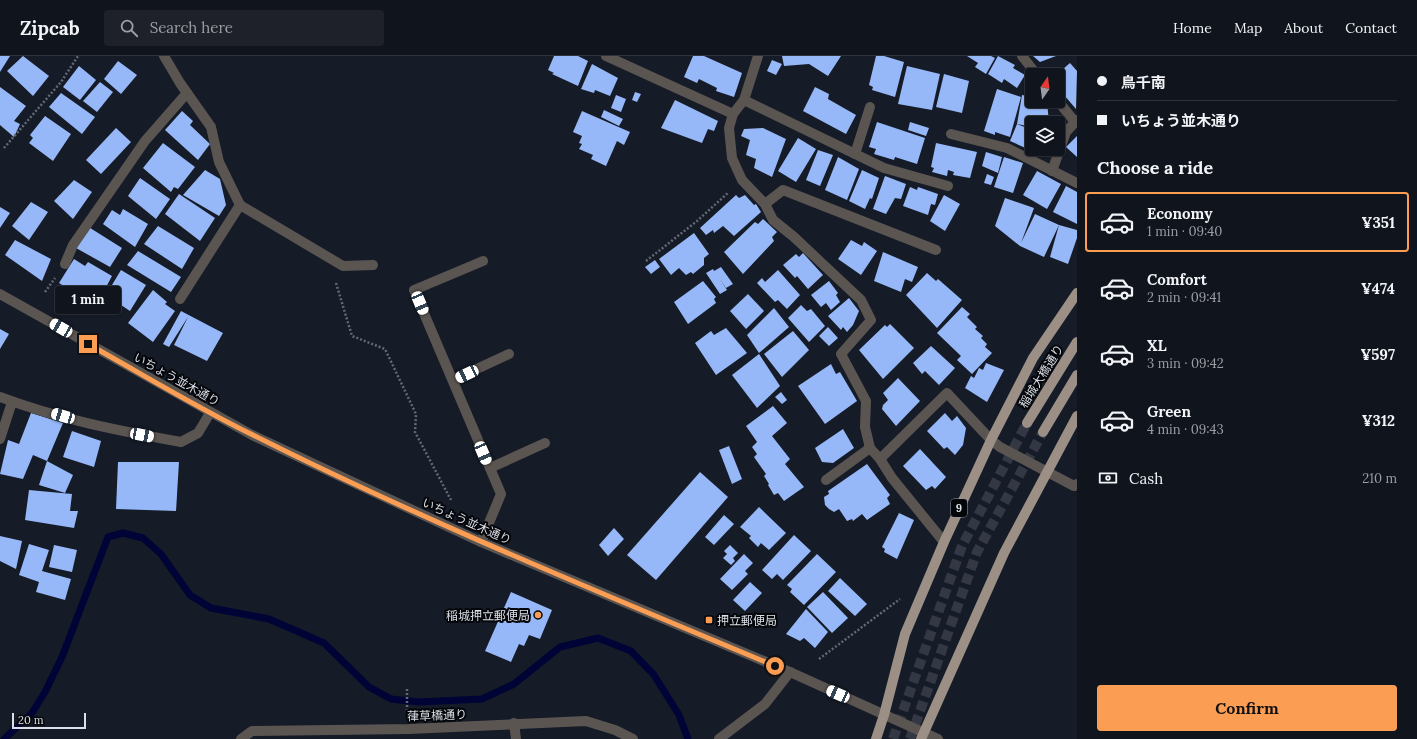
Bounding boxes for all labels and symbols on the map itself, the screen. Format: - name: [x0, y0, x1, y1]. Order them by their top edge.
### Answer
- north arrow: [1025, 68, 1065, 108]
- callout: 1 min: [55, 286, 121, 314]
- car: [410, 290, 430, 316]
- car: [48, 317, 74, 339]
- route end: [79, 335, 97, 353]
- street label: 稲城大橋通り: [1016, 341, 1066, 411]
- street label: いちょう並木通り: [131, 349, 223, 409]
- car: [454, 363, 480, 385]
- car: [50, 407, 76, 425]
- car: [129, 427, 155, 443]
- car: [473, 440, 493, 466]
- street label: いちょう並木通り: [420, 495, 514, 547]
- road number: 9: [951, 499, 967, 517]
- place label: 稲城押立郵便局: [446, 608, 530, 623]
- marker: 稲城押立郵便局: [533, 610, 543, 620]
- place label: 押立郵便局: [717, 613, 777, 628]
- marker: 押立郵便局: [704, 615, 714, 625]
- route start: [766, 657, 784, 675]
- car: [825, 684, 851, 704]
- street label: 葎草橋通り: [407, 706, 467, 724]
- scale bar: [12, 711, 86, 730]

